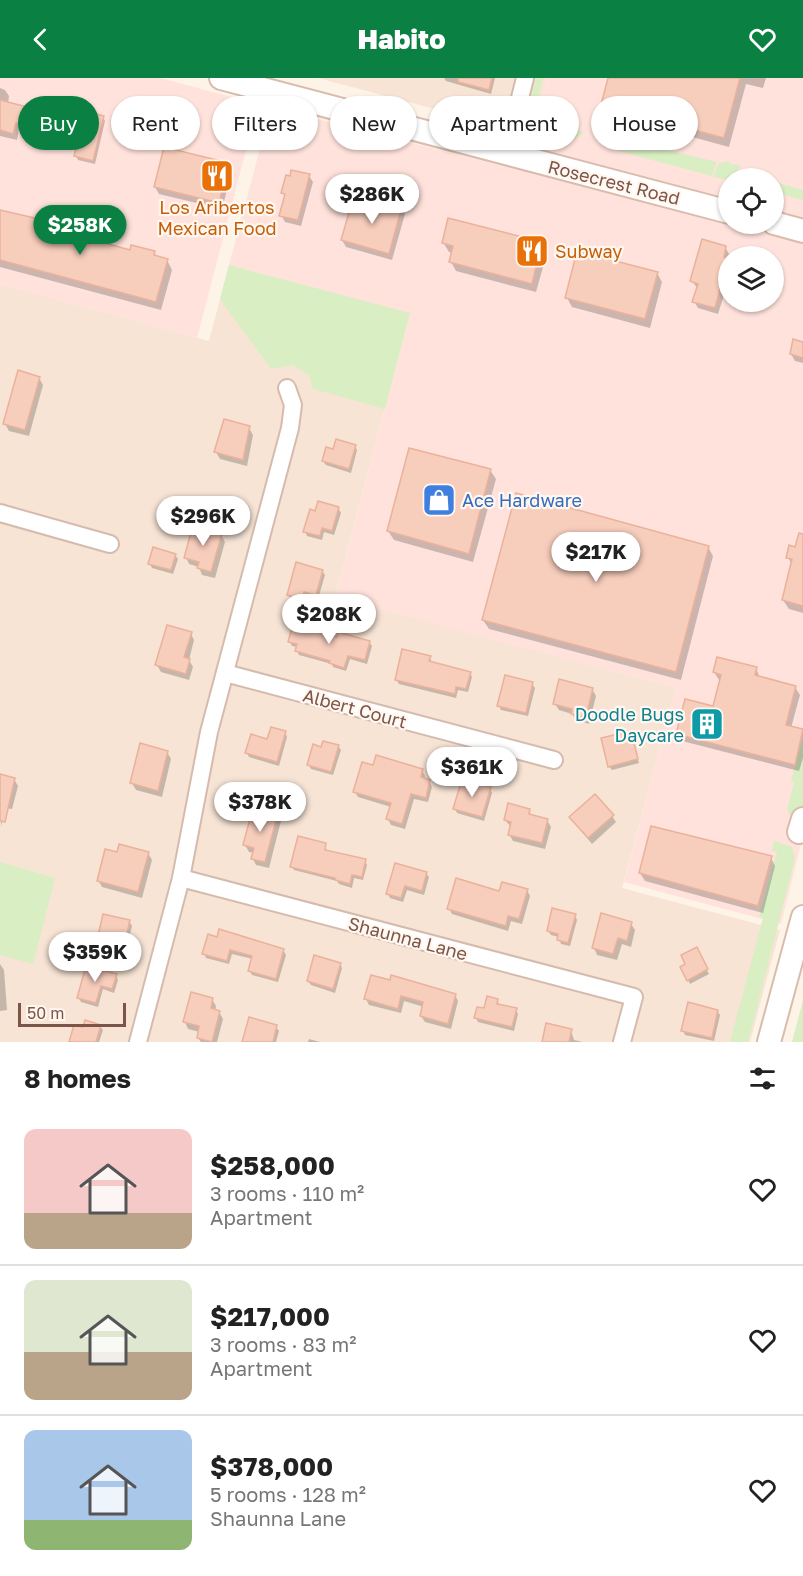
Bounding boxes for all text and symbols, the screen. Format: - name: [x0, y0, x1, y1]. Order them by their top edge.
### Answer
- icon: back: [24, 23, 57, 56]
- text: Habito: [357, 23, 446, 55]
- icon: heart: [746, 23, 779, 56]
- chip: Buy: [18, 96, 99, 150]
- chip: Rent: [111, 96, 200, 150]
- chip: Filters: [212, 96, 318, 150]
- chip: New: [330, 96, 417, 150]
- chip: Apartment: [429, 96, 579, 150]
- chip: House: [591, 96, 698, 150]
- street label: Rosecrest Road: [546, 155, 682, 209]
- restaurant icon: Los Aribertos Mexican Food: [199, 158, 235, 194]
- map controls: [718, 168, 784, 312]
- button: locate: [718, 168, 784, 234]
- pin: $286K: [330, 174, 414, 225]
- text: $286K: [339, 181, 405, 205]
- place label: Los Aribertos Mexican Food: [157, 196, 277, 239]
- pin: $258K: [38, 205, 122, 256]
- text: $258K: [47, 212, 113, 236]
- restaurant icon: Subway: [514, 233, 550, 269]
- place label: Subway: [555, 240, 622, 262]
- button: layers: [718, 246, 784, 312]
- shop icon: Ace Hardware: [421, 482, 457, 518]
- place label: Ace Hardware: [462, 489, 582, 511]
- pin: $296K: [161, 496, 245, 547]
- text: $296K: [170, 503, 236, 527]
- pin: $217K: [554, 532, 638, 583]
- text: $217K: [565, 539, 627, 563]
- pin: $208K: [287, 594, 371, 645]
- text: $208K: [296, 601, 362, 625]
- street label: Albert Court: [301, 684, 409, 732]
- place label: Doodle Bugs Daycare: [575, 703, 684, 746]
- building icon: Doodle Bugs Daycare: [689, 706, 725, 742]
- pin: $361K: [430, 747, 514, 798]
- text: $361K: [440, 754, 504, 778]
- pin: $378K: [218, 782, 302, 833]
- text: $378K: [228, 789, 292, 813]
- street label: Shaunna Lane: [346, 912, 470, 964]
- pin: $359K: [53, 932, 137, 983]
- text: $359K: [63, 939, 128, 963]
- scale bar: [18, 1000, 126, 1028]
- text: 50 m: [27, 1003, 64, 1023]
- icon: filters: [746, 1062, 779, 1095]
- text: 8 homes: [24, 1063, 131, 1094]
- text: $258,000: [210, 1150, 335, 1181]
- icon: home: [72, 1153, 144, 1225]
- icon: heart: [746, 1173, 779, 1206]
- text: 3 rooms · 110 m²: [210, 1181, 364, 1205]
- text: Apartment: [210, 1205, 313, 1229]
- text: $217,000: [210, 1301, 330, 1332]
- icon: home: [72, 1304, 144, 1376]
- icon: heart: [746, 1324, 779, 1357]
- text: 3 rooms · 83 m²: [210, 1332, 356, 1356]
- text: Apartment: [210, 1356, 313, 1380]
- text: $378,000: [210, 1451, 333, 1482]
- icon: home: [72, 1454, 144, 1526]
- icon: heart: [746, 1474, 779, 1507]
- text: 5 rooms · 128 m²: [210, 1482, 366, 1506]
- text: Shaunna Lane: [210, 1506, 346, 1530]

